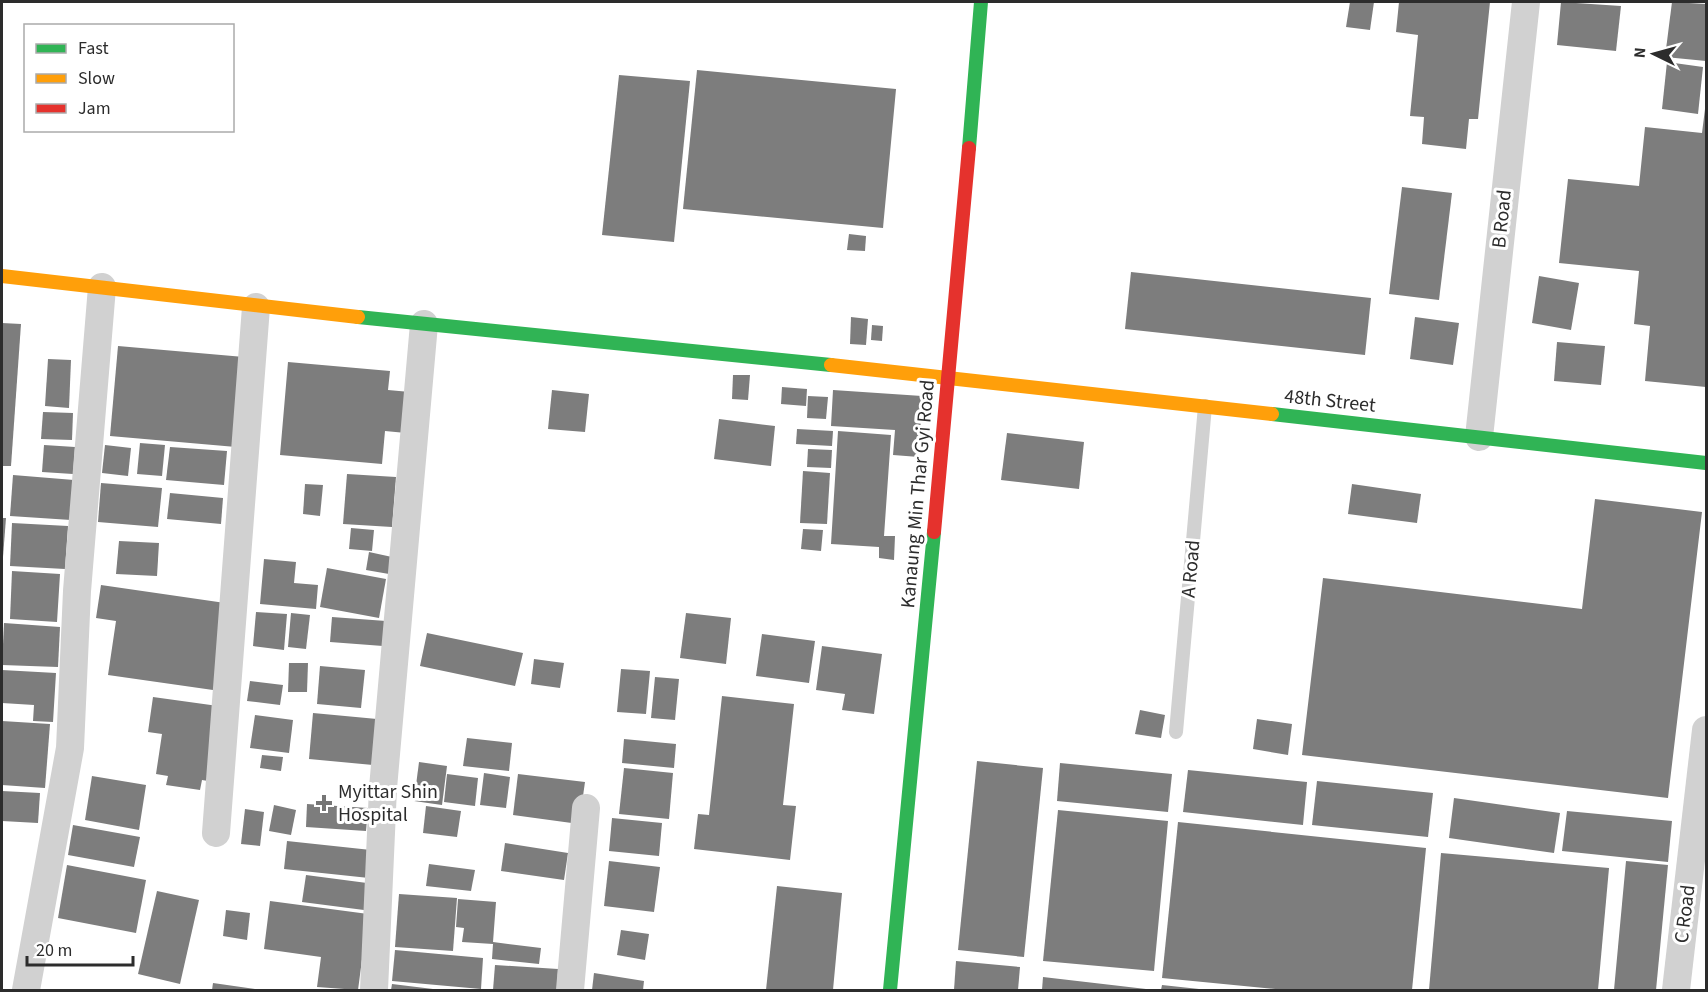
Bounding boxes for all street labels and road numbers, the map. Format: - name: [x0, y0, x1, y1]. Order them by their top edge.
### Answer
- street label: B Road: [1485, 188, 1519, 250]
- street label: Kanaung Min Thar Gyi Road: [894, 379, 942, 609]
- street label: 48th Street: [1283, 382, 1377, 420]
- street label: A Road: [1175, 539, 1207, 599]
- street label: C Road: [1668, 883, 1702, 945]

